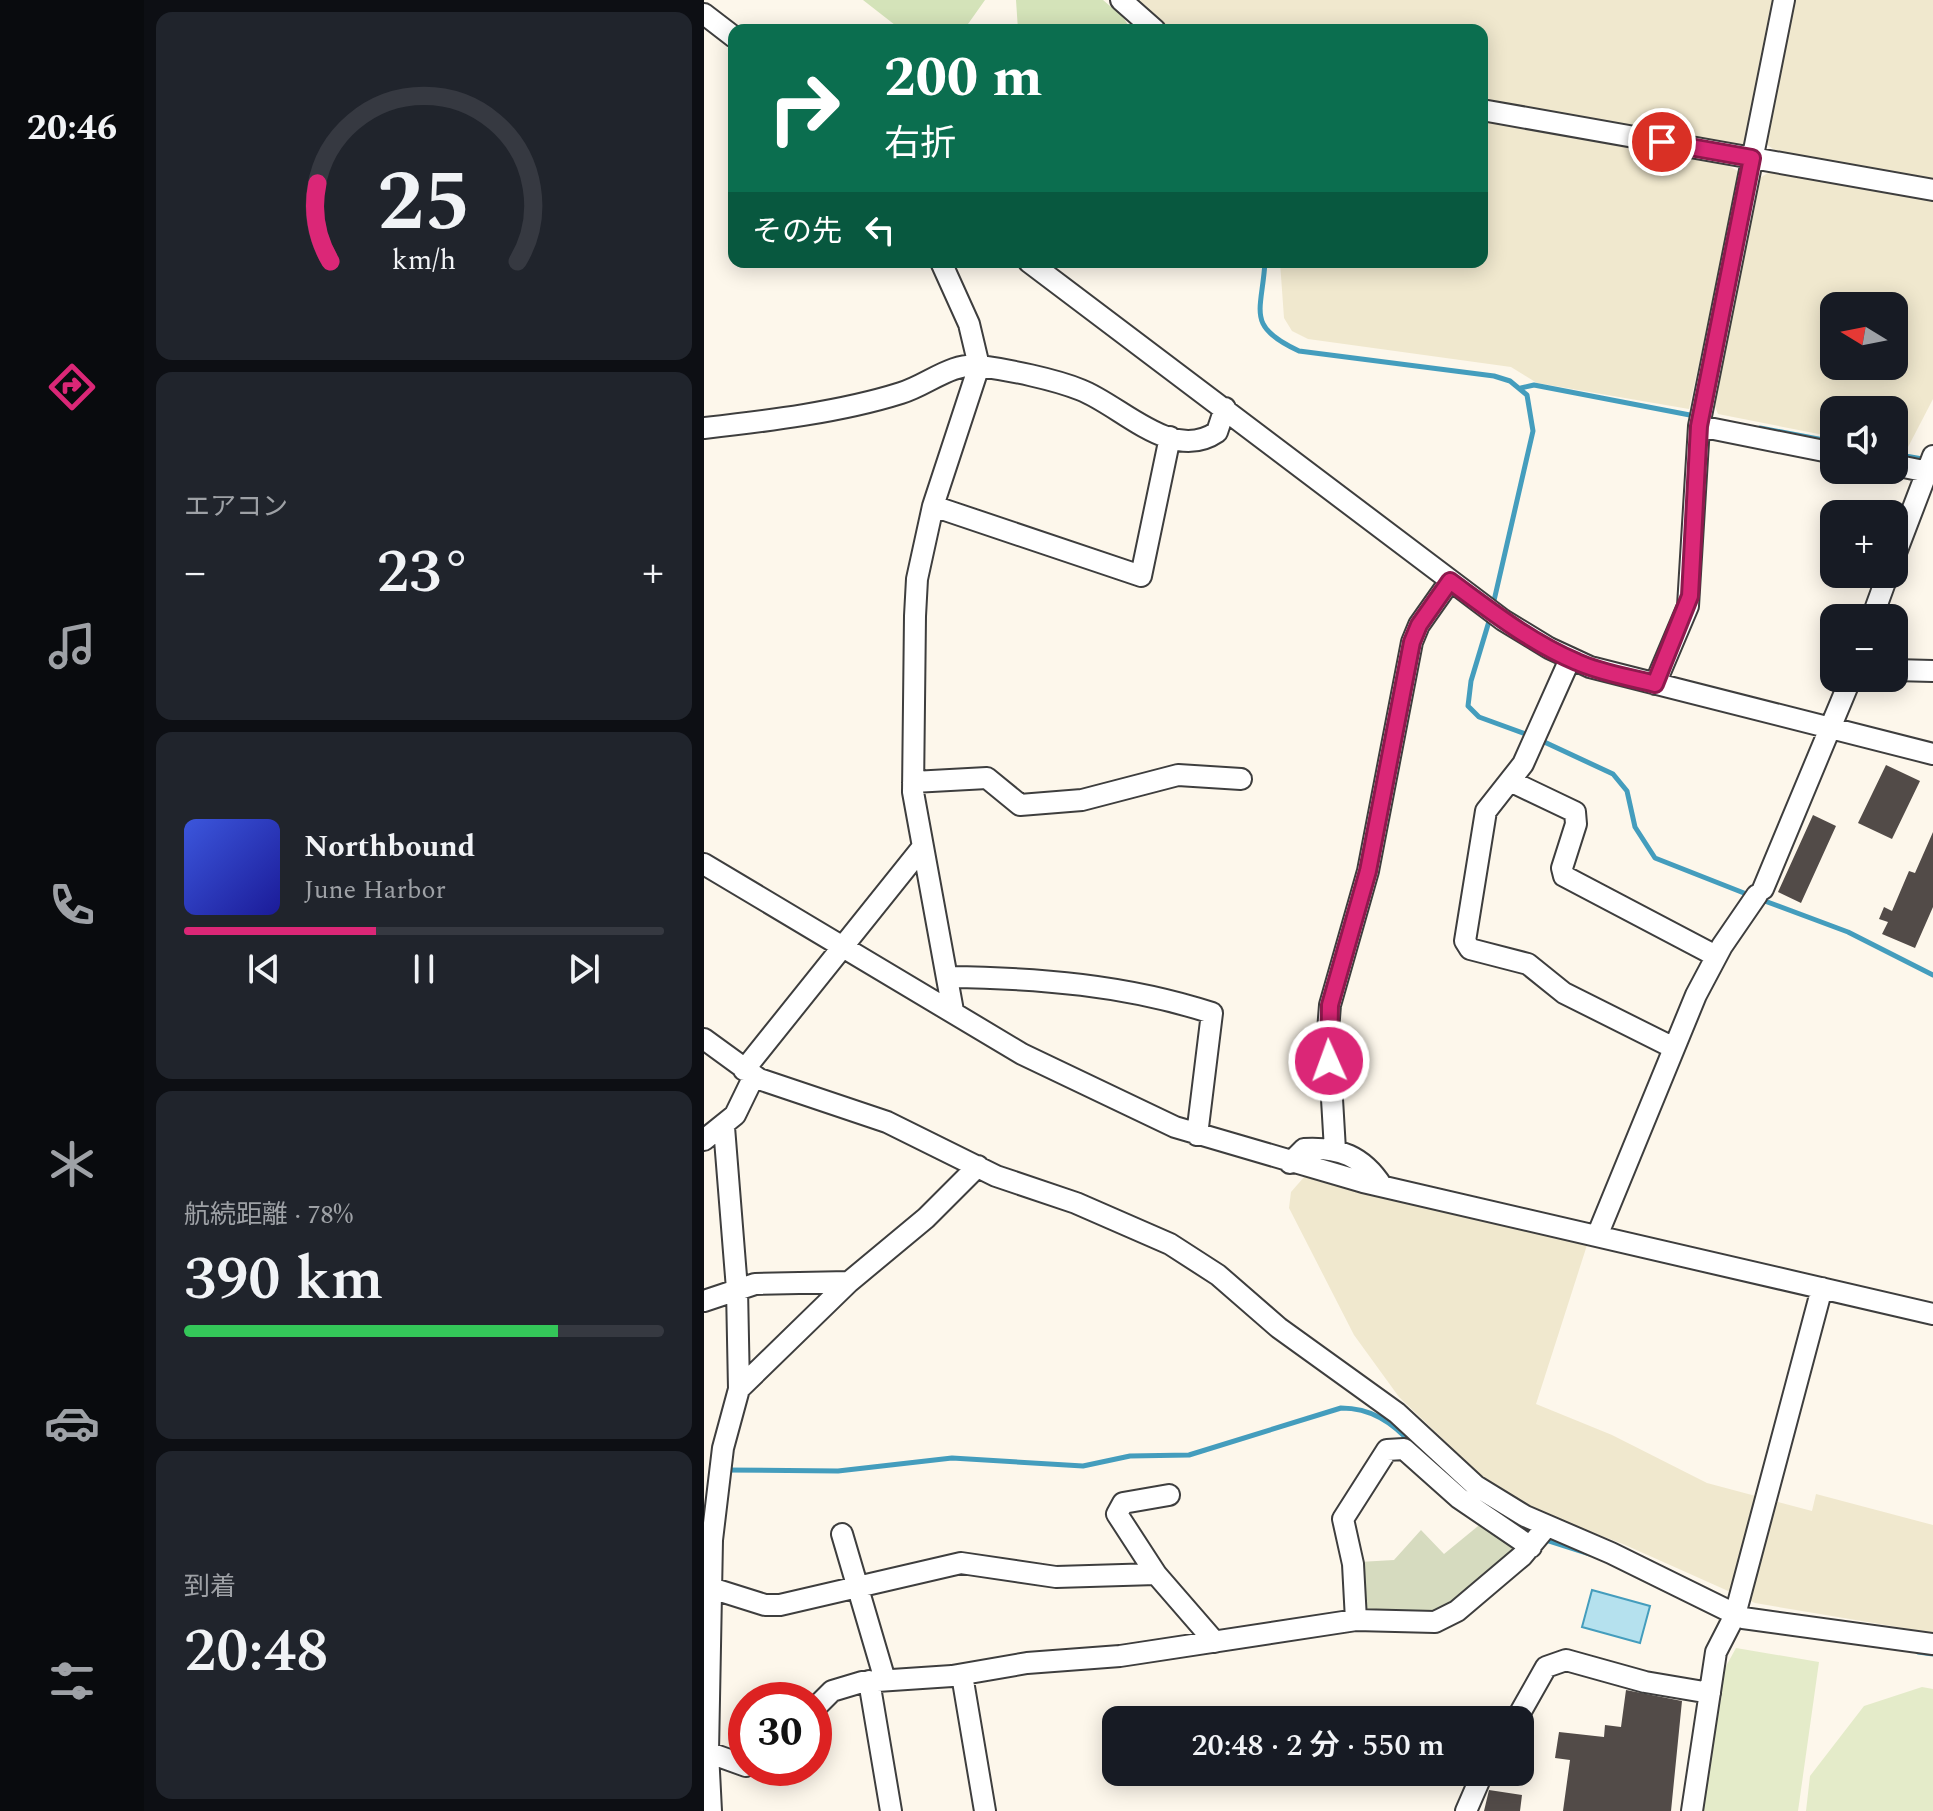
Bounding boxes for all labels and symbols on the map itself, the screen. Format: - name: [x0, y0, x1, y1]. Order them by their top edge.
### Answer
- pin: [1628, 108, 1696, 176]
- north arrow: [1820, 292, 1908, 380]
- position arrow: [1287, 1019, 1371, 1103]
- speed limit sign: 30: [728, 1682, 832, 1786]

